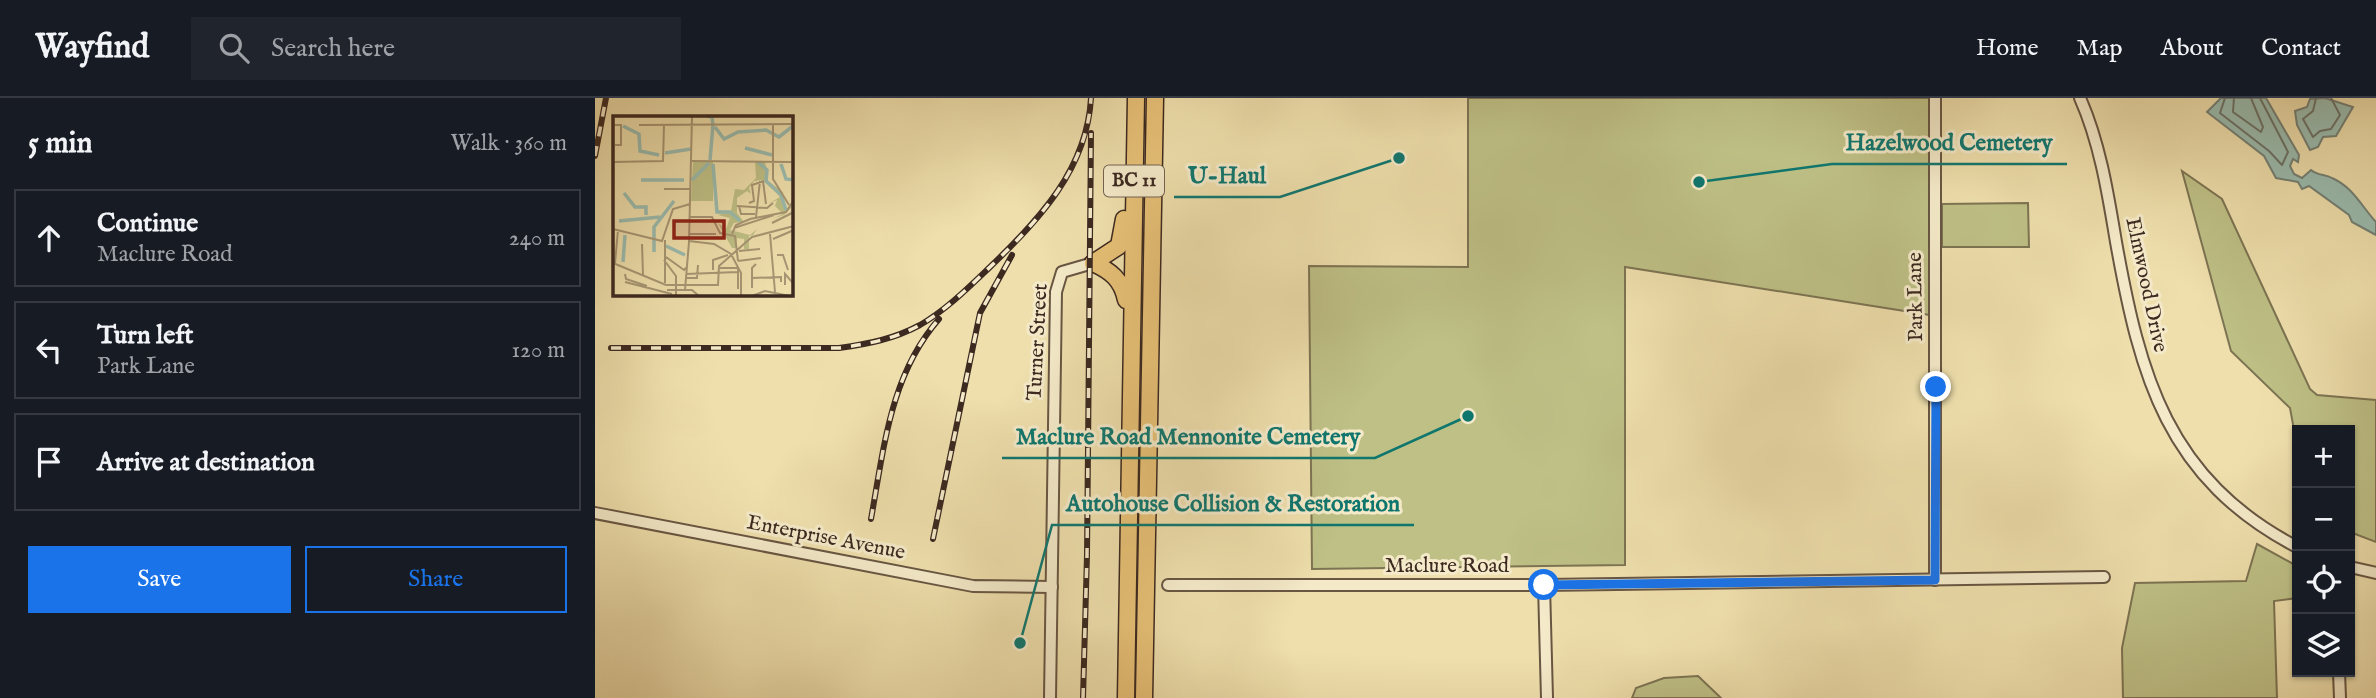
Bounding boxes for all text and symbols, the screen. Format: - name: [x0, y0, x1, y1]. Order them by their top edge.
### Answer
- search box: [191, 17, 681, 80]
- text: Wayfind: [35, 27, 149, 69]
- icon: search: [215, 29, 253, 67]
- text: Search here: [271, 32, 395, 65]
- text: Home: [1976, 33, 2039, 64]
- text: Map: [2077, 33, 2123, 64]
- text: About: [2161, 33, 2223, 64]
- text: Contact: [2261, 33, 2341, 64]
- inset map: [613, 116, 793, 296]
- callout: Hazelwood Cemetery: [1832, 120, 2067, 164]
- text: 5 min: [28, 125, 93, 163]
- text: Walk · 360 m: [450, 129, 567, 158]
- text: Hazelwood Cemetery: [1845, 129, 2053, 158]
- callout: U-Haul: [1174, 153, 1280, 197]
- text: U-Haul: [1187, 162, 1267, 191]
- road number: BC 11: [1104, 166, 1164, 197]
- text: Continue: [97, 207, 198, 240]
- street label: Elmwood Drive: [2119, 215, 2174, 355]
- icon: ahead: [30, 219, 68, 257]
- text: 240 m: [509, 224, 565, 253]
- text: Maclure Road: [97, 240, 233, 269]
- street label: Park Lane: [1902, 252, 1930, 342]
- street label: Turner Street: [1021, 283, 1055, 401]
- text: Turn left: [97, 319, 194, 352]
- icon: left: [30, 331, 68, 369]
- text: 120 m: [512, 336, 565, 365]
- text: Park Lane: [97, 352, 195, 381]
- route end: [1920, 371, 1951, 402]
- callout: Maclure Road Mennonite Cemetery: [1002, 414, 1375, 458]
- text: Maclure Road Mennonite Cemetery: [1016, 423, 1361, 452]
- map controls: [2292, 425, 2355, 677]
- button: +: [2292, 425, 2355, 488]
- icon: arrive: [30, 443, 68, 481]
- text: Arrive at destination: [97, 446, 315, 479]
- callout: Autohouse Collision & Restoration: [1052, 481, 1414, 525]
- button: −: [2292, 488, 2355, 551]
- text: Autohouse Collision & Restoration: [1065, 490, 1401, 519]
- street label: Enterprise Avenue: [745, 509, 908, 567]
- button: Save: [28, 546, 291, 613]
- button: Share: [305, 546, 567, 613]
- button: locate: [2292, 551, 2355, 614]
- street label: Maclure Road: [1385, 553, 1510, 580]
- route start: [1528, 569, 1559, 600]
- button: layers: [2292, 614, 2355, 677]

